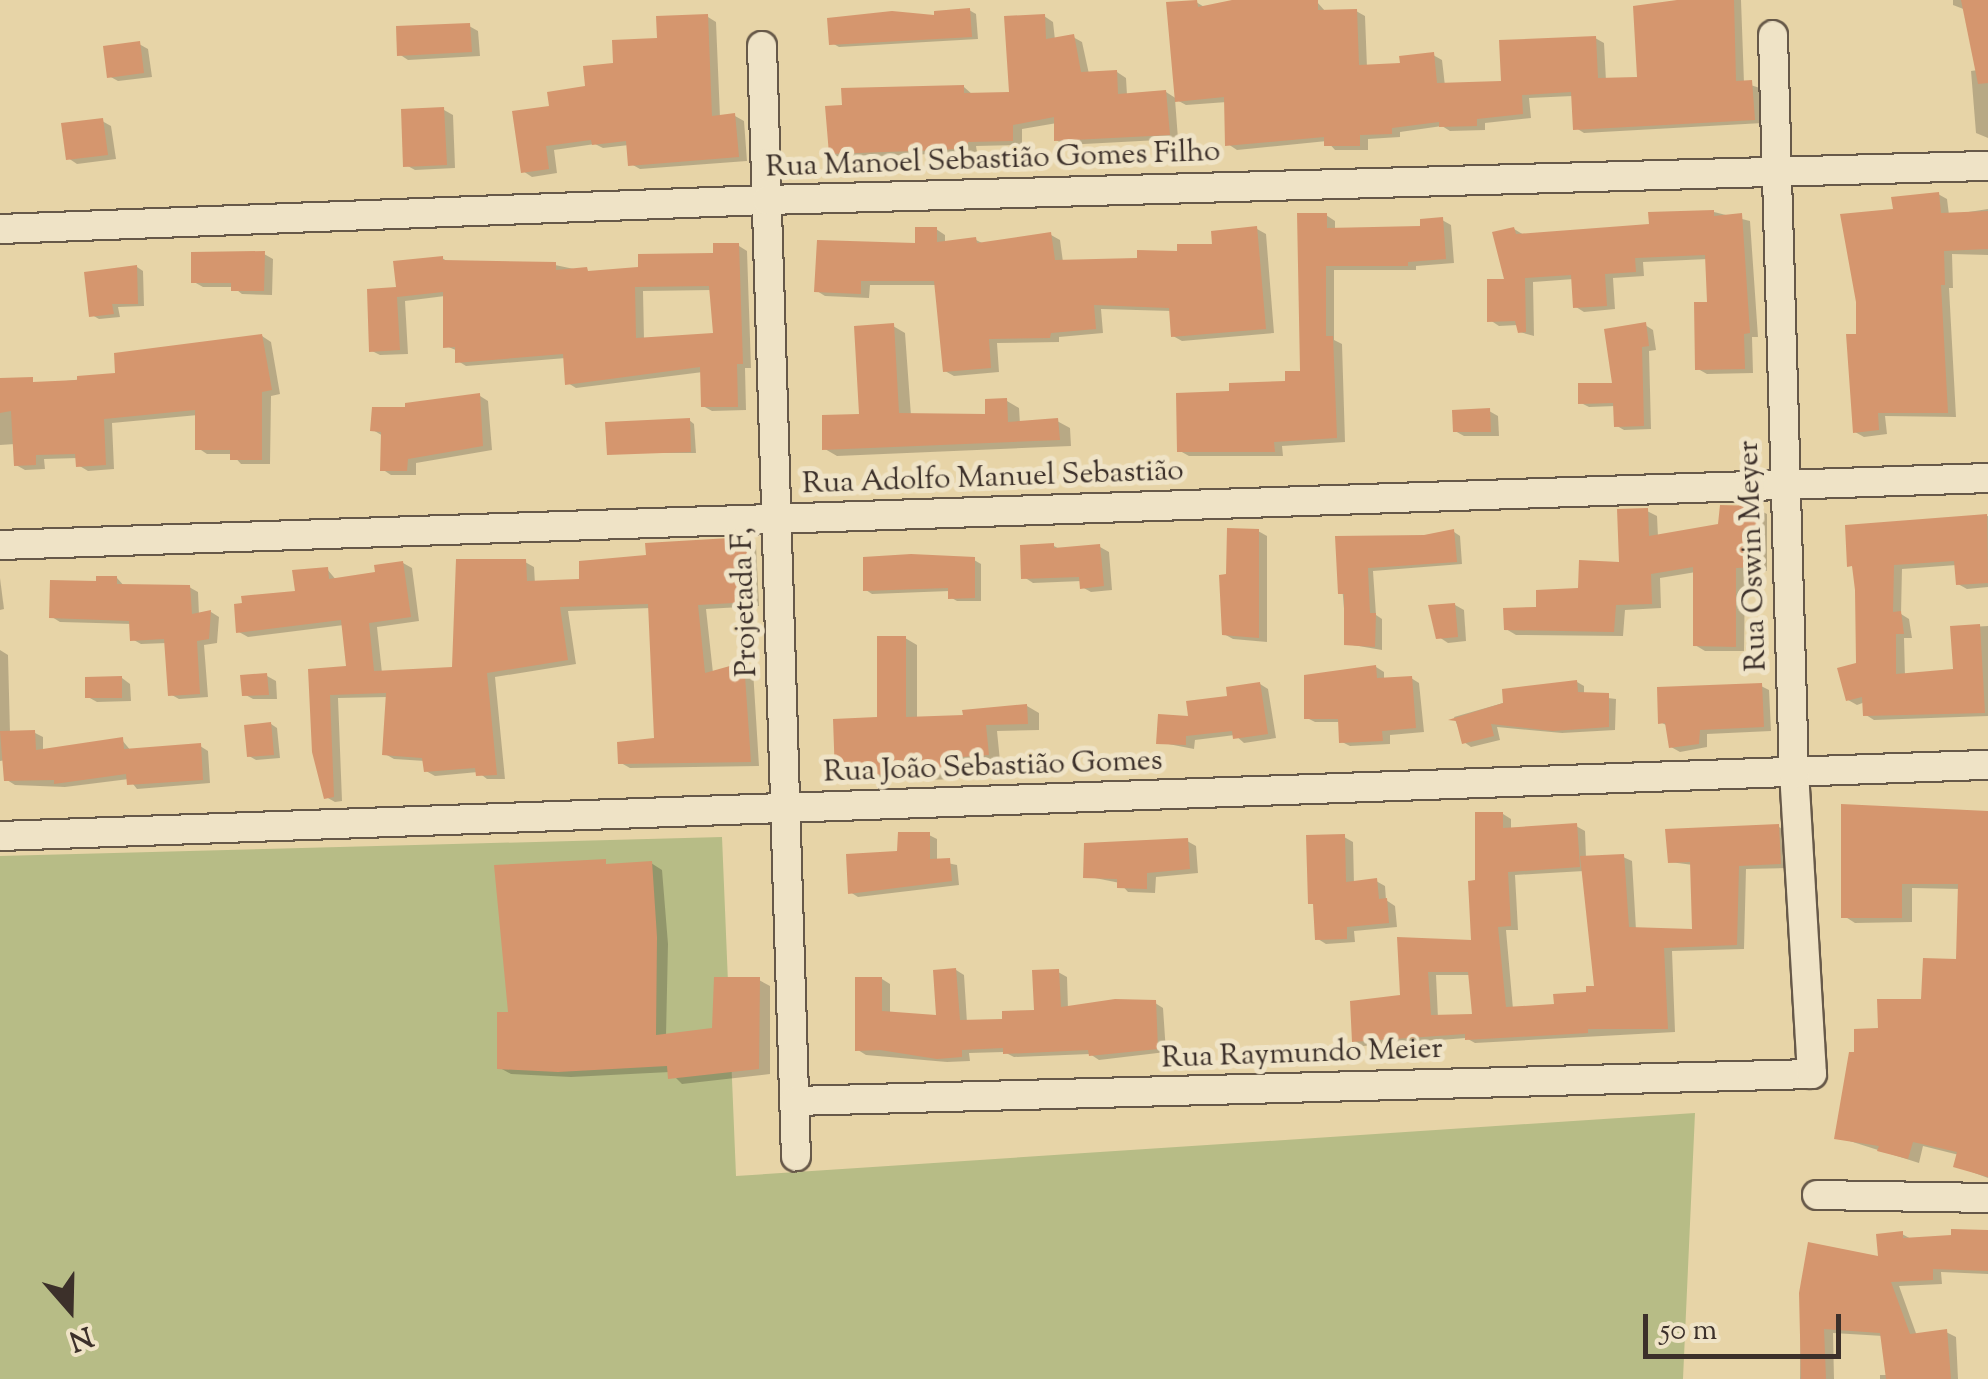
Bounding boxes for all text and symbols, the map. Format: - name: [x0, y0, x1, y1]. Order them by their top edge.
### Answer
- street label: Rua Manoel Sebastião Gomes Filho: [765, 135, 1221, 187]
- street label: Rua Oswin Meyer: [1732, 440, 1776, 672]
- street label: Rua Adolfo Manuel Sebastião: [802, 454, 1184, 504]
- street label: Projetada F,: [725, 527, 767, 677]
- street label: Rua João Sebastião Gomes: [823, 744, 1163, 792]
- street label: Rua Raymundo Meier: [1161, 1032, 1443, 1078]
- north arrow: [20, 1259, 120, 1359]
- scale bar: [1648, 1294, 1846, 1356]
- text: 50 m: [1660, 1310, 1717, 1353]
- text: N: [63, 1315, 98, 1360]

